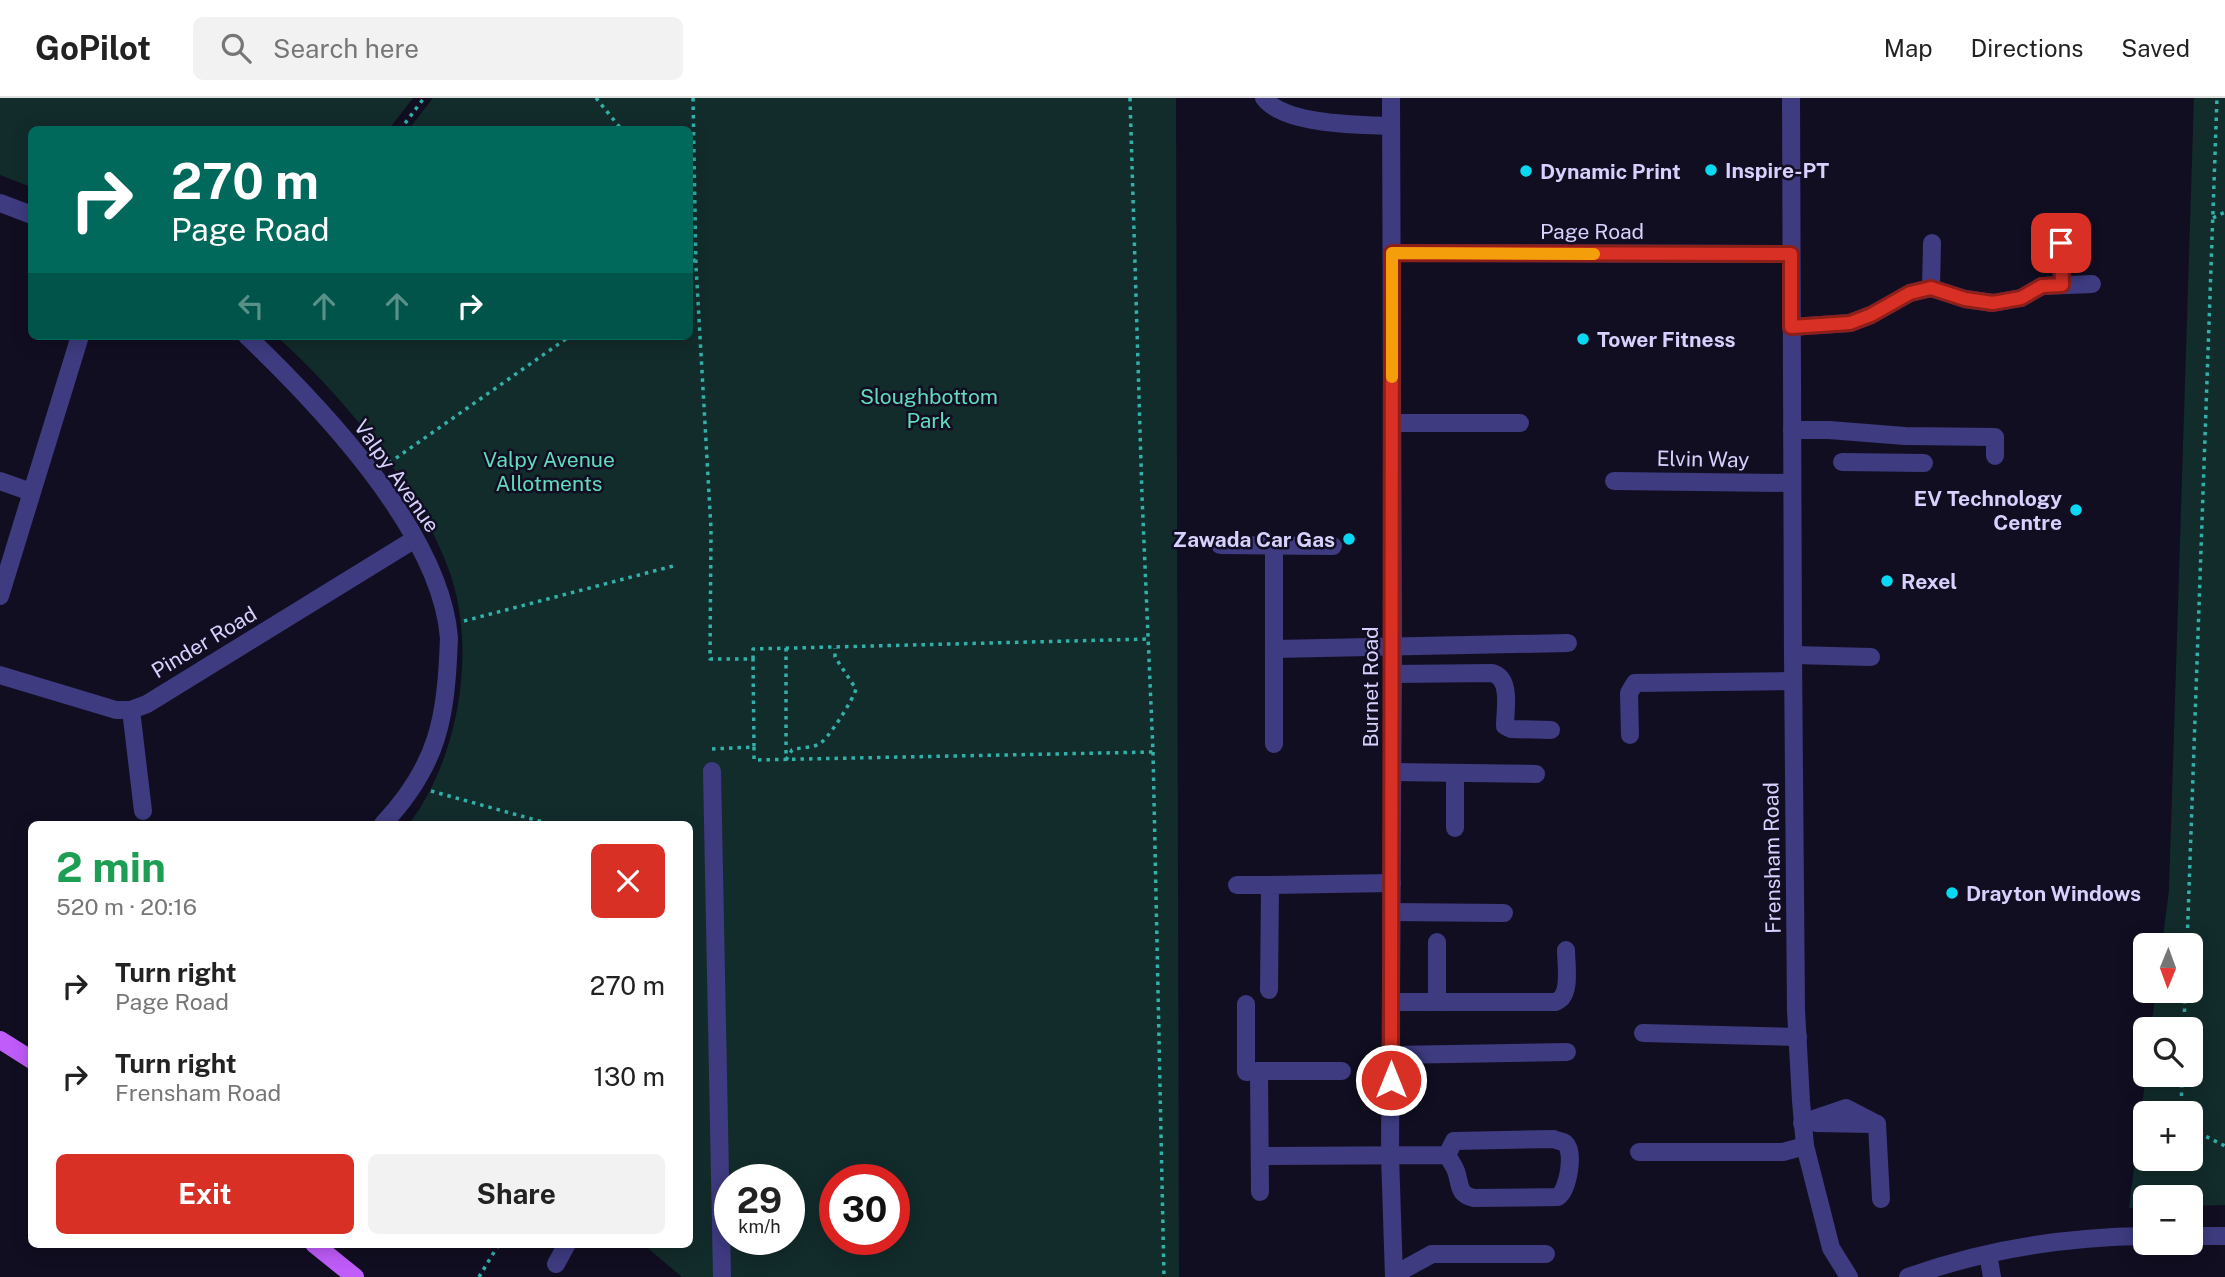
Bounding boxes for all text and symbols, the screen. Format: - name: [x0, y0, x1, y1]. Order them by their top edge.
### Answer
- search box: [193, 17, 683, 80]
- text: GoPilot: [35, 29, 151, 67]
- icon: search: [217, 29, 255, 67]
- text: Search here: [273, 33, 419, 64]
- text: Map: [1884, 34, 1933, 62]
- text: Directions: [1971, 34, 2083, 62]
- text: Saved: [2121, 34, 2190, 62]
- text: 270 m: [171, 152, 319, 210]
- icon: right: [56, 154, 147, 245]
- place label: Inspire-PT: [1725, 158, 1829, 183]
- place label: Dynamic Print: [1540, 159, 1681, 184]
- marker: Inspire-PT: [1703, 162, 1719, 178]
- marker: Dynamic Print: [1518, 163, 1534, 179]
- text: Page Road: [171, 211, 330, 248]
- pin: [2031, 213, 2091, 273]
- street label: Page Road: [1540, 219, 1644, 244]
- icon: arrive: [2042, 224, 2080, 262]
- icon: left: [232, 287, 270, 325]
- icon: ahead: [305, 287, 343, 325]
- icon: ahead: [378, 287, 416, 325]
- icon: right: [451, 287, 489, 325]
- place label: Tower Fitness: [1597, 327, 1736, 352]
- marker: Tower Fitness: [1575, 331, 1591, 347]
- park label: Sloughbottom Park: [860, 384, 998, 433]
- street label: Valpy Avenue: [349, 415, 445, 537]
- street label: Elvin Way: [1656, 446, 1750, 472]
- park label: Valpy Avenue Allotments: [483, 447, 615, 496]
- place label: EV Technology Centre: [1914, 486, 2062, 535]
- marker: EV Technology Centre: [2068, 502, 2084, 518]
- place label: Zawada Car Gas: [1173, 527, 1335, 552]
- marker: Zawada Car Gas: [1341, 531, 1357, 547]
- place label: Rexel: [1901, 569, 1957, 594]
- marker: Rexel: [1879, 573, 1895, 589]
- street label: Pinder Road: [147, 601, 261, 683]
- street label: Burnet Road: [1358, 626, 1383, 748]
- street label: Frensham Road: [1758, 782, 1786, 934]
- text: 2 min: [56, 842, 166, 891]
- button: close: [591, 844, 665, 918]
- place label: Drayton Windows: [1966, 881, 2141, 906]
- marker: Drayton Windows: [1944, 885, 1960, 901]
- text: 520 m · 20:16: [56, 893, 197, 920]
- north arrow: [2133, 933, 2203, 1003]
- map controls: [2133, 933, 2203, 1255]
- text: Turn right: [115, 957, 237, 988]
- icon: right: [56, 967, 94, 1005]
- text: 270 m: [590, 970, 665, 1001]
- text: Page Road: [115, 988, 229, 1015]
- button: search: [2133, 1017, 2203, 1087]
- position arrow: [1354, 1043, 1428, 1117]
- text: Turn right: [115, 1048, 237, 1079]
- icon: right: [56, 1058, 94, 1096]
- text: 130 m: [593, 1061, 665, 1092]
- text: Frensham Road: [115, 1079, 281, 1106]
- button: +: [2133, 1101, 2203, 1171]
- button: Exit: [56, 1154, 354, 1234]
- button: Share: [368, 1154, 665, 1234]
- speed limit sign: 30: [819, 1164, 910, 1255]
- text: 29: [737, 1180, 782, 1221]
- button: −: [2133, 1185, 2203, 1255]
- text: km/h: [738, 1216, 781, 1237]

